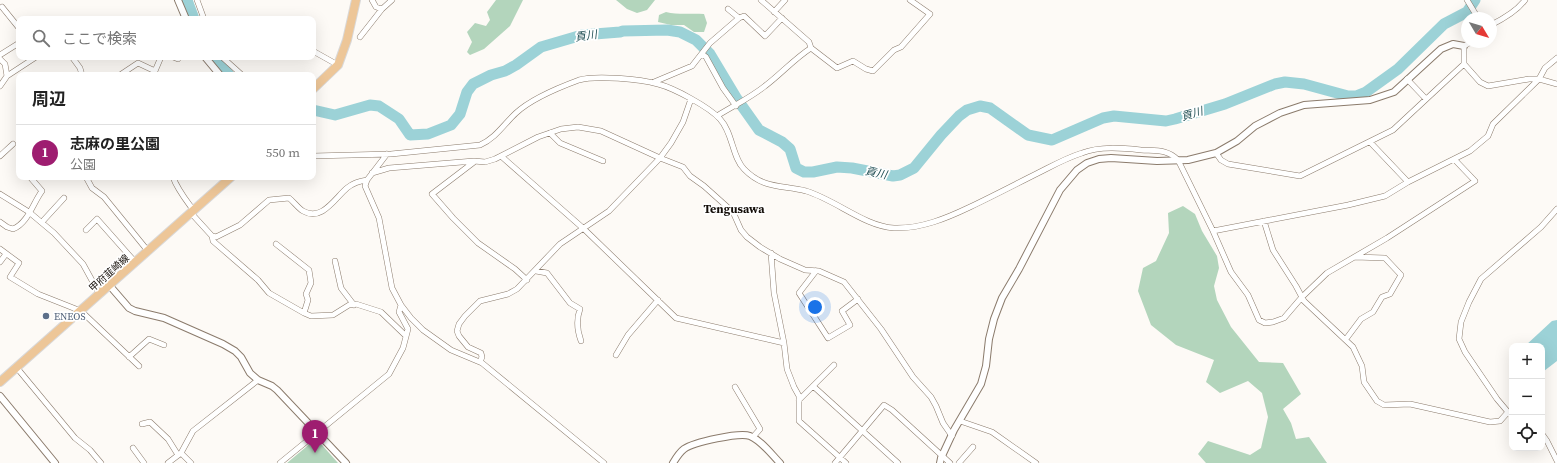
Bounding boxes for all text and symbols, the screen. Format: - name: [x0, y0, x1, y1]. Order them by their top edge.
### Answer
- north arrow: [1461, 12, 1497, 48]
- search box: [16, 16, 316, 60]
- icon: search: [30, 27, 52, 49]
- water label: 貢川: [574, 27, 599, 45]
- text: ここで検索: [62, 28, 137, 49]
- text: 周辺: [32, 87, 66, 111]
- water label: 貢川: [1179, 103, 1206, 124]
- text: 志麻の里公園: [70, 133, 160, 154]
- text: 1: [41, 144, 49, 161]
- text: 550 m: [266, 144, 300, 161]
- text: 公園: [70, 156, 96, 173]
- water label: 貢川: [864, 163, 889, 183]
- district label: Tengusawa: [703, 201, 765, 217]
- street label: 甲府韮崎線: [86, 251, 132, 295]
- your location: [805, 297, 825, 317]
- place label: ENEOS: [54, 310, 86, 323]
- marker: ENEOS: [41, 311, 51, 321]
- map controls: [1509, 343, 1545, 451]
- button: +: [1509, 343, 1545, 379]
- button: −: [1509, 379, 1545, 415]
- button: locate: [1509, 415, 1545, 451]
- pin: 1: [302, 420, 328, 453]

